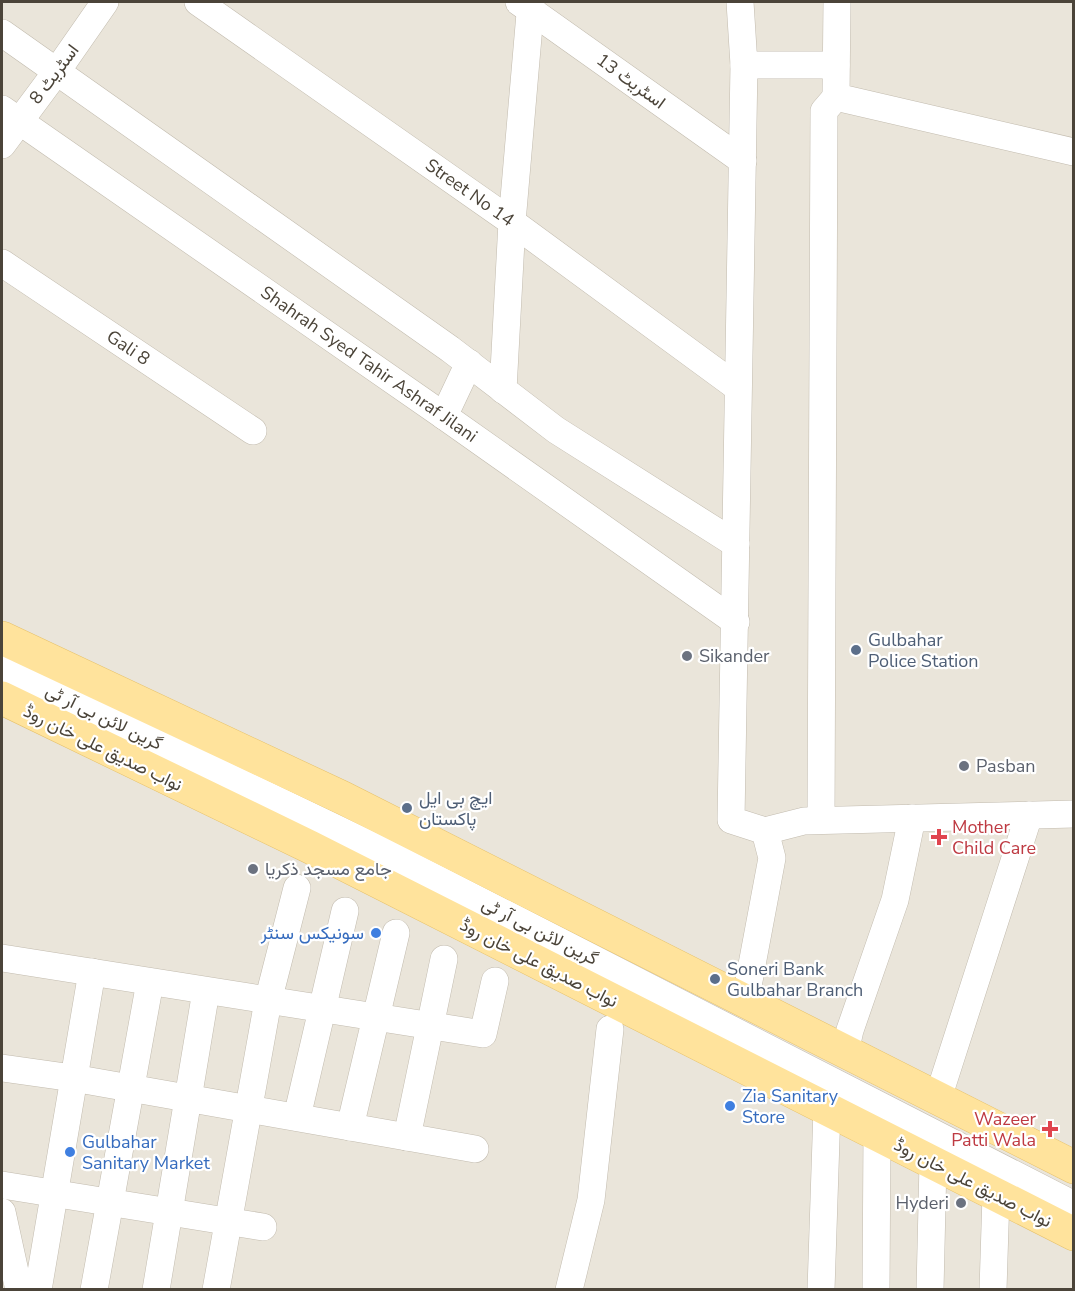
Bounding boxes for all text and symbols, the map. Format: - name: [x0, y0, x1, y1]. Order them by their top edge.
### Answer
- street label: اسٹریٹ 8: [24, 39, 84, 109]
- street label: اسٹریٹ 13: [592, 48, 670, 114]
- street label: Street No 14: [421, 153, 519, 232]
- street label: Shahrah Syed Tahir Ashraf Jilani: [256, 280, 482, 448]
- street label: Gali 8: [102, 324, 155, 371]
- place label: Gulbahar Police Station: [868, 628, 978, 673]
- marker: Gulbahar Police Station: [849, 643, 863, 657]
- place label: Sikander: [699, 644, 770, 668]
- marker: Sikander: [680, 649, 694, 663]
- street label: گرین لائن بی آر ٹی: [41, 678, 167, 756]
- street label: نواب صدیق علی خان روڈ: [20, 699, 186, 797]
- place label: Pasban: [976, 754, 1035, 778]
- marker: Pasban: [957, 759, 971, 773]
- place label: ایچ بی ایل پاکستان: [419, 786, 493, 831]
- marker: ایچ بی ایل پاکستان: [400, 801, 414, 815]
- place label: Mother Child Care: [952, 815, 1036, 860]
- marker: Mother Child Care: [930, 828, 948, 846]
- place label: جامع مسجد ذکریا: [265, 857, 392, 881]
- marker: جامع مسجد ذکریا: [246, 862, 260, 876]
- street label: گرین لائن بی آر ٹی: [478, 891, 602, 971]
- street label: نواب صدیق علی خان روڈ: [456, 913, 622, 1013]
- place label: سونیکس سنٹر: [260, 921, 364, 945]
- marker: سونیکس سنٹر: [369, 926, 383, 940]
- place label: Soneri Bank Gulbahar Branch: [727, 957, 863, 1002]
- marker: Soneri Bank Gulbahar Branch: [708, 972, 722, 986]
- place label: Zia Sanitary Store: [742, 1084, 839, 1129]
- marker: Zia Sanitary Store: [723, 1099, 737, 1113]
- place label: Wazeer Patti Wala: [951, 1107, 1037, 1152]
- marker: Wazeer Patti Wala: [1041, 1120, 1059, 1138]
- place label: Gulbahar Sanitary Market: [82, 1130, 210, 1175]
- street label: نواب صدیق علی خان روڈ: [890, 1133, 1056, 1233]
- marker: Gulbahar Sanitary Market: [63, 1145, 77, 1159]
- place label: Hyderi: [895, 1191, 949, 1215]
- marker: Hyderi: [954, 1196, 968, 1210]

